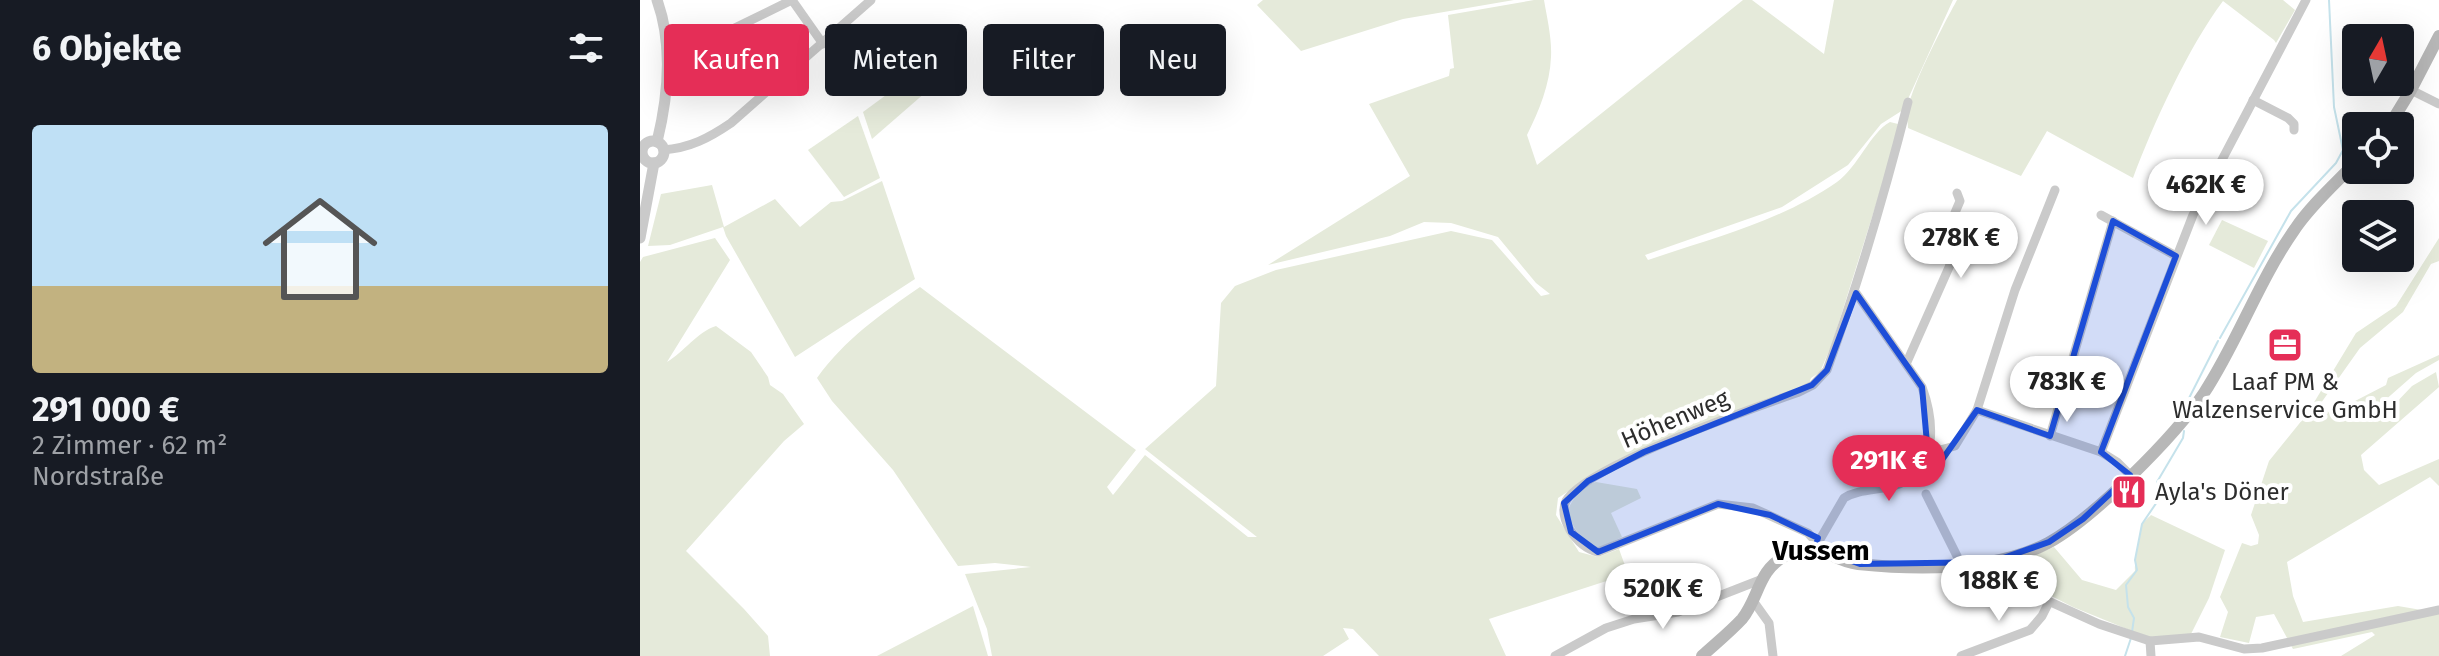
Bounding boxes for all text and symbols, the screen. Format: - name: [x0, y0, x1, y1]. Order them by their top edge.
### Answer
- chip: Kaufen: [664, 24, 809, 96]
- chip: Mieten: [825, 24, 967, 96]
- chip: Filter: [983, 24, 1104, 96]
- chip: Neu: [1120, 24, 1226, 96]
- north arrow: [2342, 24, 2414, 96]
- map controls: [2342, 24, 2414, 272]
- icon: filters: [564, 26, 608, 70]
- text: 6 Objekte: [32, 28, 181, 69]
- button: locate: [2342, 112, 2414, 184]
- pin: 462K €: [2141, 159, 2271, 227]
- text: 462K €: [2166, 169, 2246, 200]
- icon: home: [248, 177, 392, 321]
- button: layers: [2342, 200, 2414, 272]
- pin: 278K €: [1896, 212, 2026, 280]
- text: 278K €: [1922, 222, 2000, 253]
- office icon: Laaf PM & Walzenservice GmbH: [2266, 326, 2304, 364]
- pin: 783K €: [2002, 356, 2132, 424]
- text: 783K €: [2028, 366, 2106, 397]
- place label: Laaf PM & Walzenservice GmbH: [2172, 368, 2398, 424]
- street label: Höhenweg: [1617, 384, 1734, 454]
- text: 291 000 €: [32, 389, 179, 430]
- text: 2 Zimmer · 62 m²: [32, 430, 227, 461]
- pin: 291K €: [1824, 435, 1954, 503]
- text: 291K €: [1850, 445, 1928, 476]
- text: Nordstraße: [32, 461, 164, 492]
- restaurant icon: Ayla's Döner: [2110, 473, 2148, 511]
- place label: Ayla's Döner: [2155, 478, 2289, 506]
- district label: Vussem: [1771, 534, 1870, 567]
- pin: 188K €: [1934, 555, 2064, 623]
- pin: 520K €: [1598, 563, 1728, 631]
- text: 188K €: [1959, 565, 2039, 596]
- text: 520K €: [1623, 573, 1703, 604]

